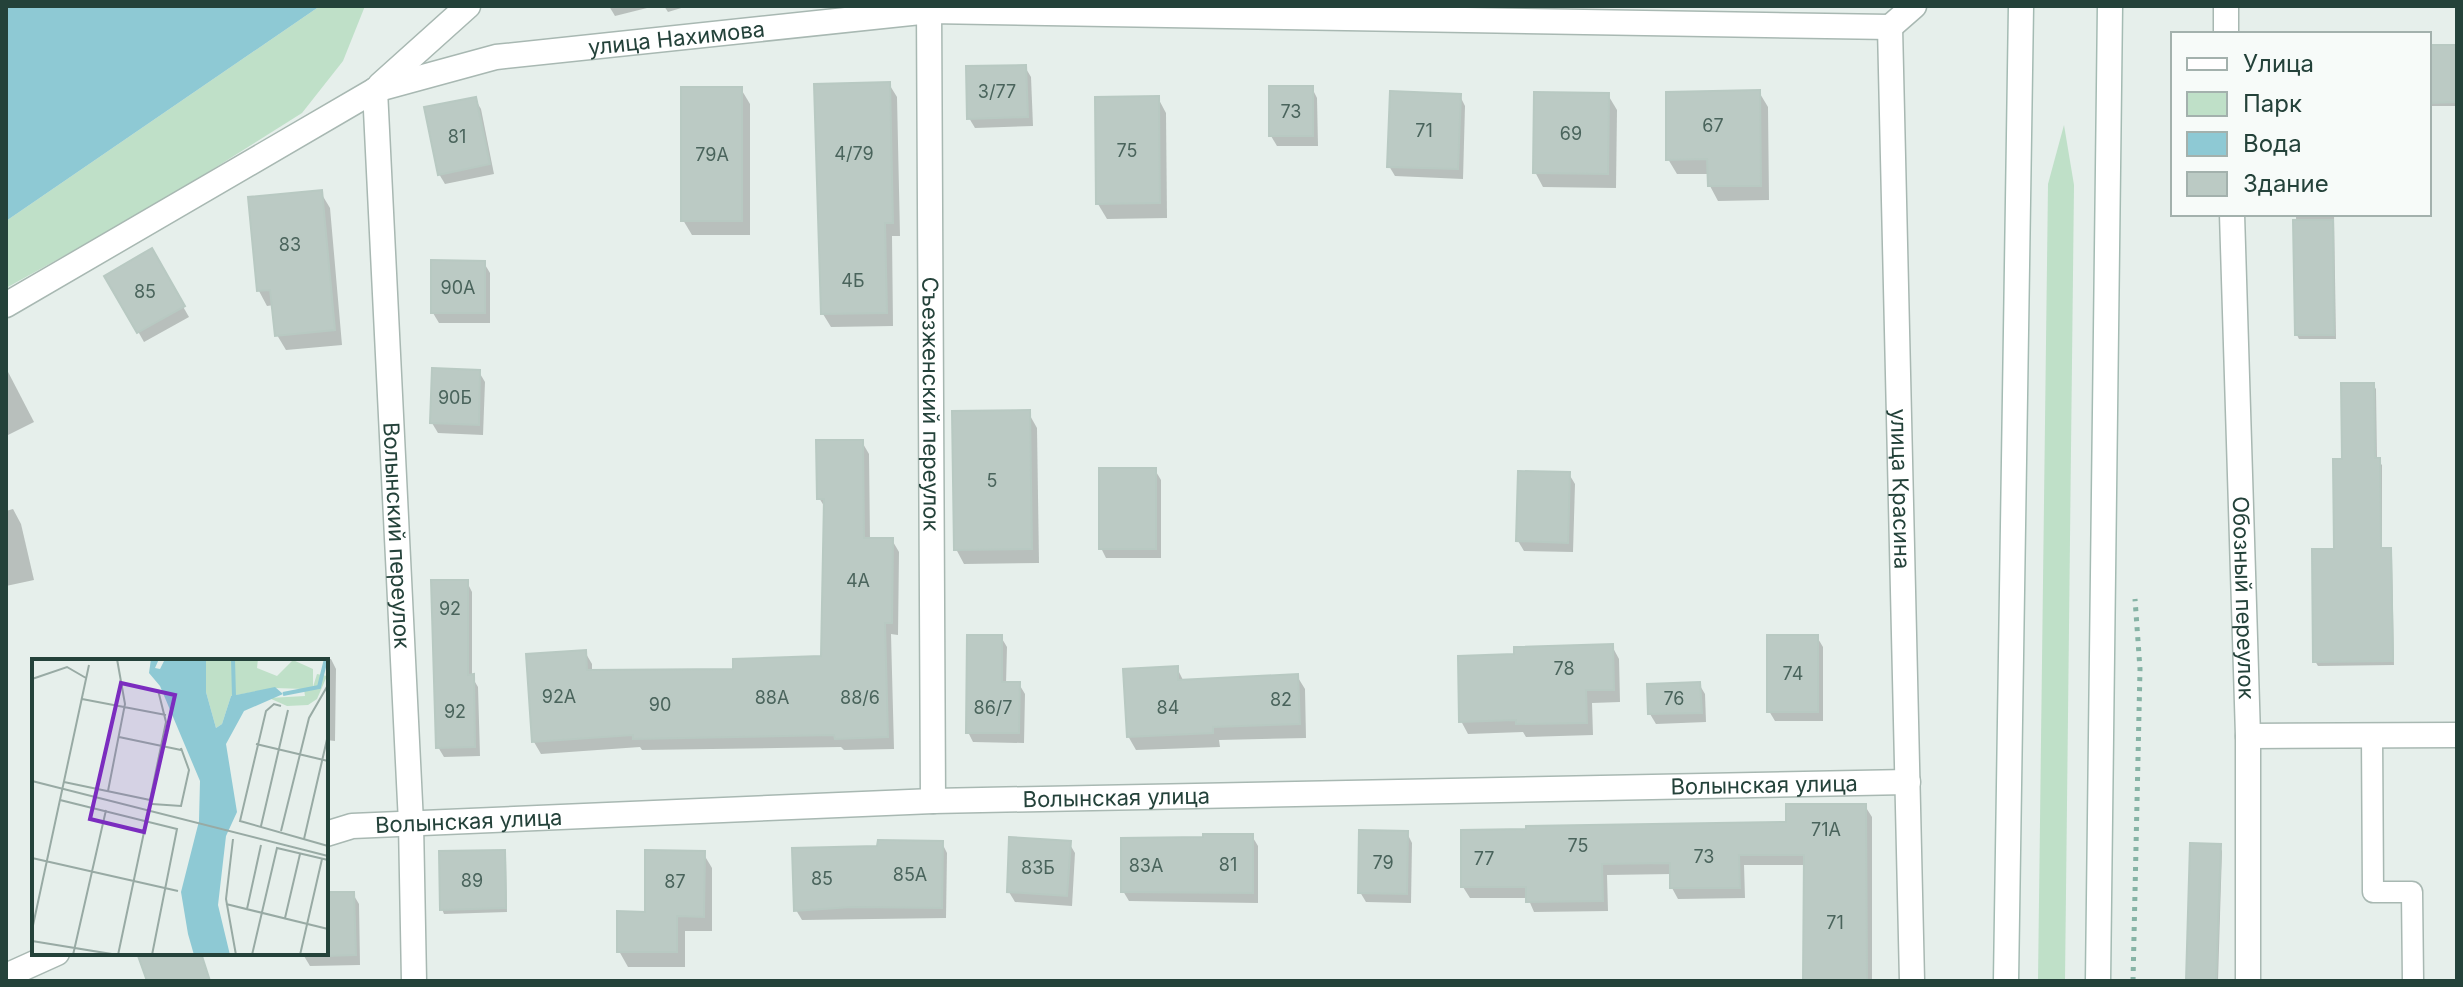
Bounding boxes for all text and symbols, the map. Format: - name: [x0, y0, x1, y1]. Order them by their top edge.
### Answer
- street label: улица Нахимова: [587, 16, 766, 60]
- legend: [2171, 32, 2431, 216]
- text: Улица: [2243, 49, 2314, 78]
- house number: 3/77: [978, 81, 1016, 102]
- text: Парк: [2243, 89, 2302, 118]
- house number: 73: [1280, 101, 1302, 122]
- house number: 67: [1702, 115, 1724, 136]
- house number: 71: [1415, 120, 1433, 141]
- house number: 69: [1560, 123, 1582, 144]
- house number: 81: [448, 126, 466, 147]
- text: Вода: [2243, 129, 2302, 158]
- house number: 75: [1117, 140, 1137, 161]
- house number: 4/79: [834, 143, 874, 164]
- house number: 79А: [695, 144, 729, 165]
- text: Здание: [2243, 169, 2329, 198]
- house number: 83: [279, 234, 301, 255]
- house number: 4Б: [841, 270, 865, 291]
- house number: 90А: [441, 277, 475, 298]
- street label: Съезженский переулок: [917, 277, 945, 531]
- house number: 85: [134, 281, 156, 302]
- house number: 90Б: [438, 387, 472, 408]
- street label: улица Красина: [1886, 408, 1915, 569]
- street label: Волынский переулок: [378, 421, 415, 650]
- house number: 5: [987, 470, 997, 491]
- street label: Обозный переулок: [2228, 496, 2260, 700]
- house number: 4А: [846, 570, 870, 591]
- house number: 92: [439, 598, 461, 619]
- house number: 78: [1553, 658, 1575, 679]
- inset map: [32, 659, 328, 955]
- house number: 74: [1783, 663, 1803, 684]
- house number: 92А: [542, 686, 576, 707]
- house number: 88А: [755, 687, 789, 708]
- house number: 88/6: [840, 687, 880, 708]
- house number: 76: [1663, 688, 1685, 709]
- house number: 82: [1270, 689, 1292, 710]
- house number: 90: [649, 694, 671, 715]
- house number: 86/7: [974, 697, 1012, 718]
- house number: 84: [1157, 697, 1179, 718]
- house number: 92: [444, 701, 466, 722]
- street label: Волынская улица: [1670, 770, 1858, 800]
- street label: Волынская улица: [1022, 783, 1210, 812]
- street label: Волынская улица: [375, 804, 563, 838]
- house number: 71А: [1811, 819, 1841, 840]
- house number: 75: [1568, 835, 1588, 856]
- house number: 73: [1693, 846, 1715, 867]
- house number: 77: [1474, 848, 1494, 869]
- house number: 79: [1372, 852, 1394, 873]
- house number: 81: [1219, 854, 1237, 875]
- house number: 83А: [1129, 855, 1163, 876]
- house number: 83Б: [1021, 857, 1055, 878]
- house number: 85А: [893, 864, 927, 885]
- house number: 85: [811, 868, 833, 889]
- house number: 89: [461, 870, 483, 891]
- house number: 87: [664, 871, 686, 892]
- house number: 71: [1826, 912, 1844, 933]

